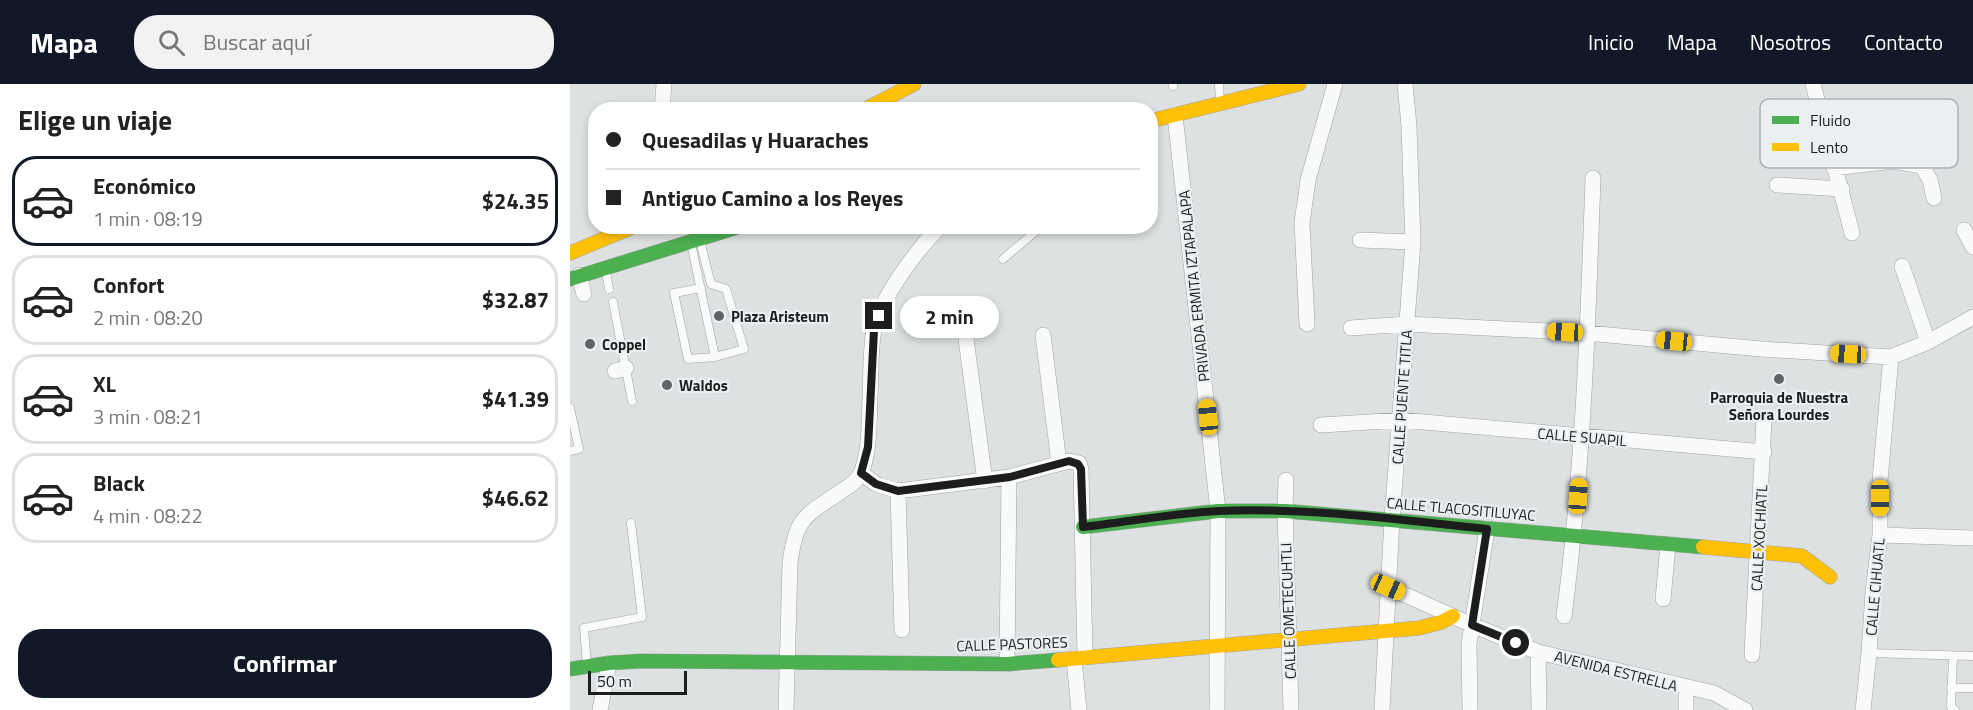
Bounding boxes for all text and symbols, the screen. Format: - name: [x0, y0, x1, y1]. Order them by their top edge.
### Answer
- search box: [134, 15, 554, 69]
- text: Mapa: [30, 21, 98, 64]
- text: Buscar aquí: [203, 25, 311, 59]
- icon: search: [155, 26, 188, 59]
- text: Inicio: [1588, 26, 1634, 58]
- text: Mapa: [1667, 26, 1717, 58]
- text: Nosotros: [1750, 26, 1831, 58]
- text: Contacto: [1864, 26, 1943, 58]
- text: Elige un viaje: [18, 99, 172, 140]
- legend: [1760, 99, 1958, 168]
- text: Fluido: [1810, 108, 1851, 132]
- text: Quesadilas y Huaraches: [642, 123, 869, 157]
- text: Lento: [1810, 135, 1848, 159]
- text: Económico: [93, 169, 196, 203]
- icon: car: [21, 174, 75, 228]
- text: Antiguo Camino a los Reyes: [642, 181, 903, 215]
- text: $24.35: [482, 184, 549, 218]
- street label: PRIVADA ERMITA IZTAPALAPA: [1172, 189, 1216, 383]
- text: 1 min · 08:19: [93, 203, 203, 234]
- text: Confort: [93, 268, 164, 302]
- icon: car: [21, 273, 75, 327]
- text: $32.87: [482, 283, 549, 317]
- callout: 2 min: [900, 295, 999, 337]
- text: 2 min: [925, 301, 974, 332]
- text: 2 min · 08:20: [93, 302, 203, 333]
- route end: [865, 302, 892, 329]
- place label: Plaza Aristeum: [731, 305, 829, 328]
- marker: Plaza Aristeum: [712, 309, 726, 323]
- car: [1547, 322, 1583, 342]
- street label: CALLE PUENTE TITLA: [1386, 329, 1418, 465]
- car: [1655, 330, 1693, 352]
- place label: Coppel: [602, 333, 646, 356]
- marker: Coppel: [583, 337, 597, 351]
- car: [1830, 344, 1866, 364]
- text: XL: [93, 367, 116, 401]
- icon: car: [21, 372, 75, 426]
- marker: Parroquia de Nuestra Señora Lourdes: [1772, 372, 1786, 386]
- place label: Waldos: [679, 374, 728, 397]
- marker: Waldos: [660, 378, 674, 392]
- text: $41.39: [482, 382, 549, 416]
- place label: Parroquia de Nuestra Señora Lourdes: [1710, 386, 1848, 426]
- car: [1197, 398, 1219, 436]
- text: 3 min · 08:21: [93, 401, 203, 432]
- street label: CALLE SUAPIL: [1536, 422, 1628, 452]
- text: Black: [93, 466, 145, 500]
- icon: car: [21, 471, 75, 525]
- car: [1568, 477, 1588, 515]
- car: [1871, 480, 1889, 516]
- text: $46.62: [482, 481, 549, 515]
- street label: CALLE XOCHIATL: [1745, 484, 1773, 592]
- street label: CALLE TLACOSITILUYAC: [1386, 491, 1536, 527]
- text: 4 min · 08:22: [93, 500, 203, 531]
- street label: CALLE CIHUATL: [1859, 537, 1891, 637]
- street label: CALLE OMETECUHTLI: [1274, 542, 1302, 680]
- car: [1368, 571, 1408, 603]
- button: Confirmar: [18, 629, 552, 698]
- route start: [1502, 629, 1529, 656]
- street label: CALLE PASTORES: [956, 631, 1068, 657]
- street label: AVENIDA ESTRELLA: [1552, 645, 1680, 697]
- scale bar: [588, 668, 687, 696]
- text: 50 m: [597, 669, 632, 693]

